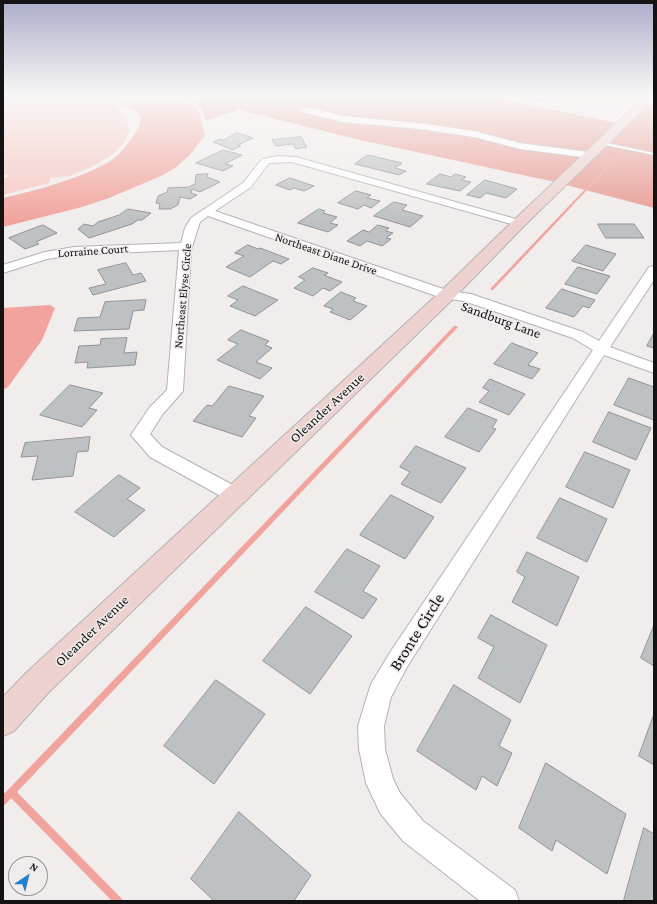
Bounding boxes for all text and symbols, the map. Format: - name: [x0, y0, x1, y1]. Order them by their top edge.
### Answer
- street label: Northeast Diane Drive: [273, 230, 379, 278]
- street label: Lorraine Court: [57, 241, 129, 261]
- street label: Northeast Elyse Circle: [171, 243, 195, 349]
- street label: Sandburg Lane: [459, 298, 543, 342]
- street label: Oleander Avenue: [286, 369, 368, 447]
- street label: Bronte Circle: [385, 589, 449, 675]
- street label: Oleander Avenue: [52, 592, 132, 670]
- north arrow: [8, 856, 48, 896]
- text: N: [28, 860, 41, 874]

